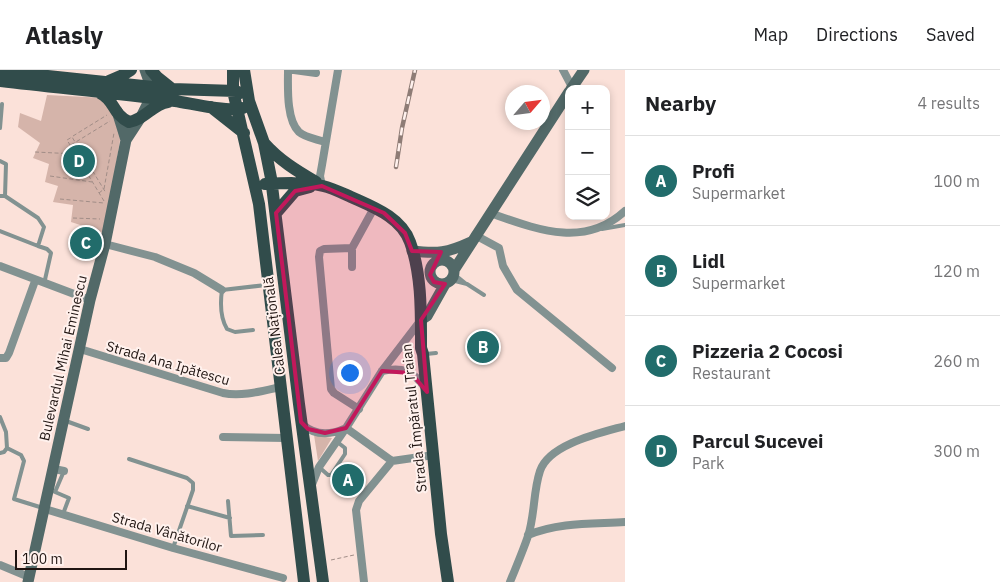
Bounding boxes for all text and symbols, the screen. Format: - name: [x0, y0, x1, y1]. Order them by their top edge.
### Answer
- text: Atlasly: [25, 19, 103, 51]
- text: Map: [753, 23, 788, 46]
- text: Directions: [816, 23, 898, 46]
- text: Saved: [926, 23, 975, 46]
- north arrow: [505, 85, 550, 130]
- map controls: [565, 85, 610, 220]
- button: +: [565, 85, 610, 130]
- text: Nearby: [645, 89, 716, 117]
- text: 4 results: [917, 93, 980, 113]
- button: −: [565, 130, 610, 175]
- pin: D: [63, 142, 95, 180]
- text: Profi: [692, 159, 735, 183]
- text: A: [656, 171, 666, 191]
- text: 100 m: [933, 171, 980, 191]
- button: layers: [565, 175, 610, 220]
- text: Supermarket: [692, 183, 785, 203]
- pin: C: [70, 224, 102, 262]
- text: Lidl: [692, 249, 725, 273]
- text: B: [656, 261, 666, 281]
- text: 120 m: [933, 261, 980, 281]
- street label: Bulevardul Mihai Eminescu: [35, 273, 91, 443]
- text: Supermarket: [692, 273, 785, 293]
- street label: Calea Națională: [259, 275, 289, 376]
- pin: B: [467, 328, 499, 366]
- street label: Strada Ana Ipătescu: [104, 337, 232, 389]
- text: Pizzeria 2 Cocosi: [692, 339, 843, 363]
- street label: Strada Împăratul Traian: [397, 343, 431, 493]
- text: C: [656, 351, 666, 371]
- text: 260 m: [933, 351, 980, 371]
- your location: [337, 360, 363, 386]
- text: Restaurant: [692, 363, 771, 383]
- text: Parcul Sucevei: [692, 429, 824, 453]
- text: D: [655, 441, 667, 461]
- text: 300 m: [933, 441, 980, 461]
- text: Park: [692, 453, 724, 473]
- pin: A: [332, 461, 364, 499]
- street label: Strada Vânătorilor: [110, 508, 224, 556]
- scale bar: [15, 547, 128, 570]
- text: 100 m: [22, 550, 63, 568]

